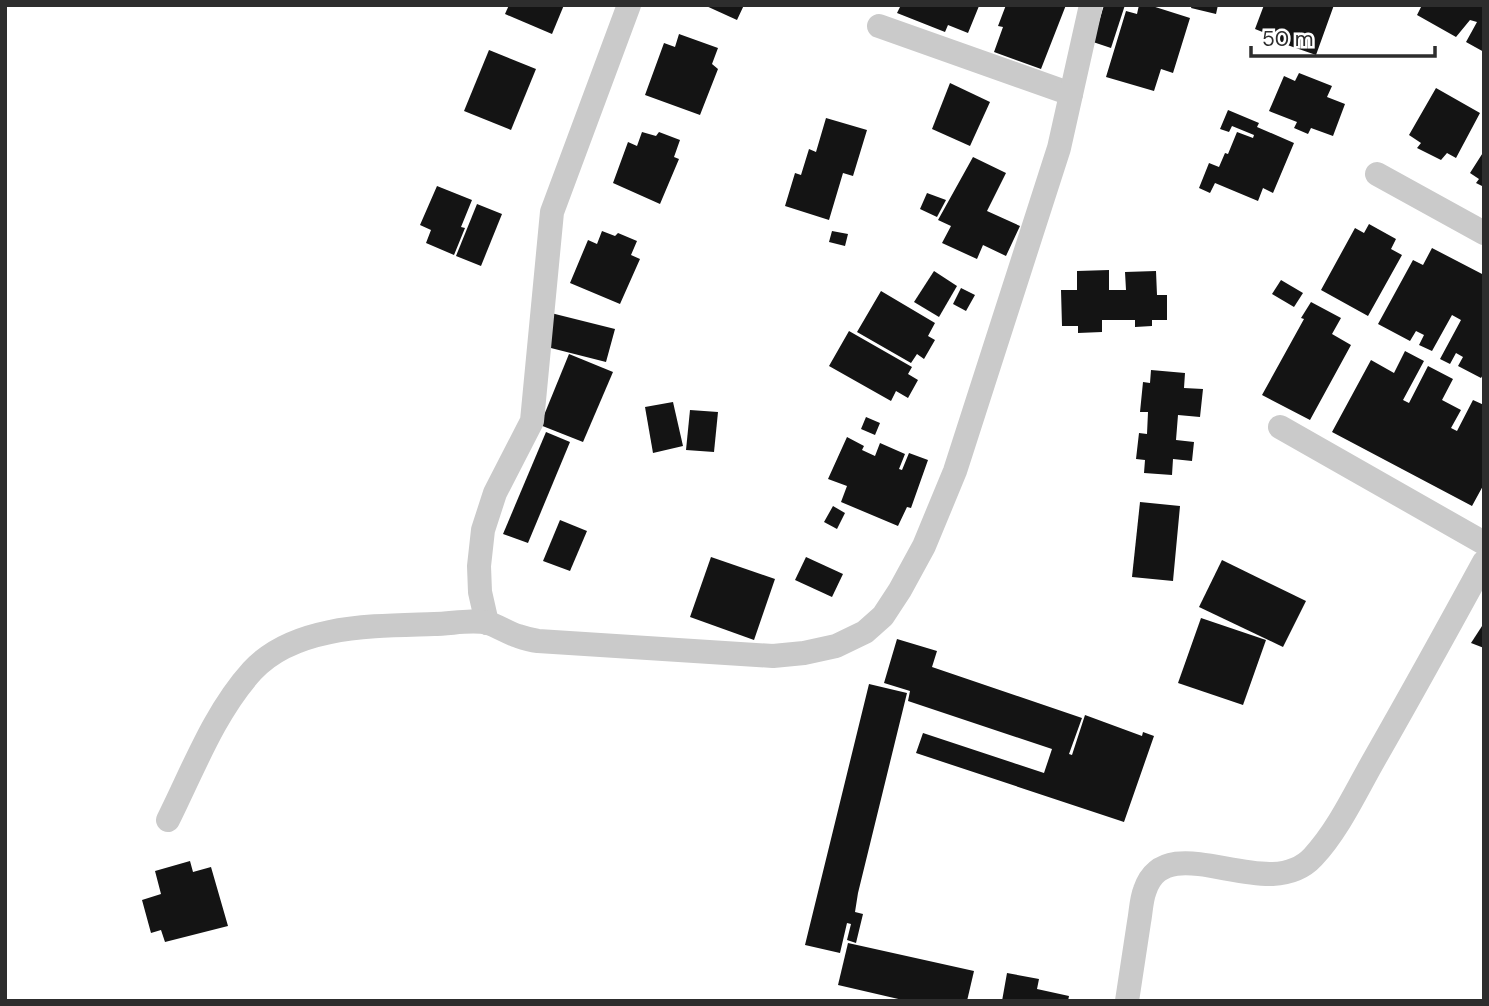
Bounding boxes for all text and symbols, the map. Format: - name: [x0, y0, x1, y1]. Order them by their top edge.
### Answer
- scale bar: [1251, 14, 1435, 58]
- text: 50 m: [1262, 25, 1313, 53]

